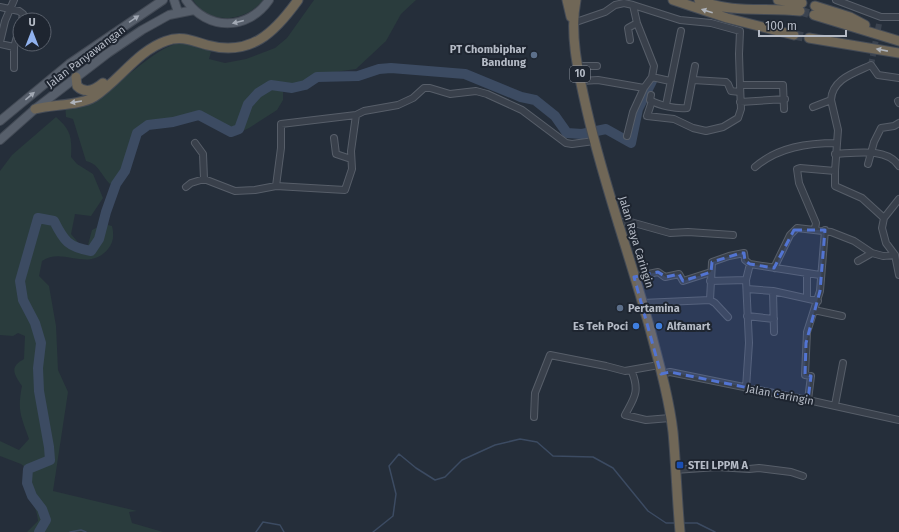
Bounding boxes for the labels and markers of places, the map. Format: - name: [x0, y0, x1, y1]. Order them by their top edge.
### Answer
- place label: PT Chombiphar Bandung: [450, 43, 527, 69]
- marker: PT Chombiphar Bandung: [529, 50, 539, 60]
- place label: Pertamina: [628, 302, 680, 315]
- marker: Pertamina: [615, 303, 625, 313]
- place label: Es Teh Poci: [573, 320, 628, 333]
- place label: Alfamart: [666, 320, 711, 333]
- marker: Es Teh Poci: [631, 321, 641, 331]
- marker: Alfamart: [654, 321, 664, 331]
- place label: STEI LPPM A: [688, 459, 748, 472]
- marker: STEI LPPM A: [675, 460, 685, 470]

